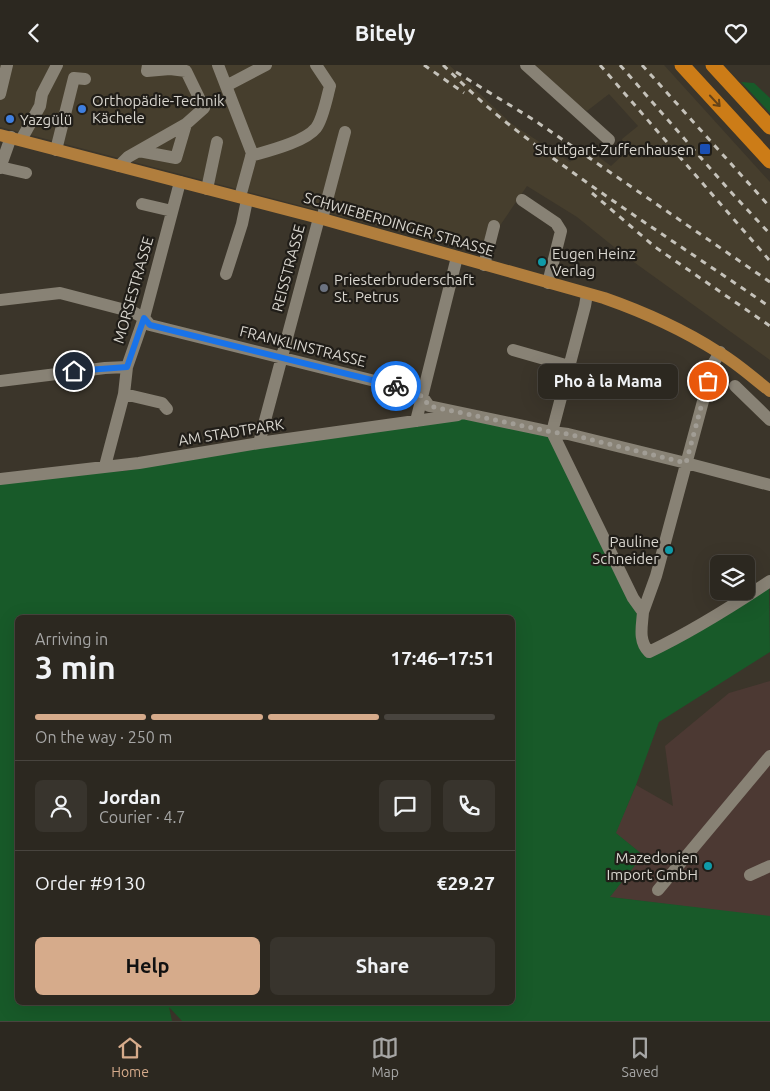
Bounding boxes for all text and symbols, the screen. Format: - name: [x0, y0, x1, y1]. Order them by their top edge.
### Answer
- icon: back: [20, 19, 48, 47]
- icon: heart: [722, 19, 750, 47]
- text: Bitely: [355, 20, 415, 45]
- place label: Orthopädie-Technik Kächele: [92, 92, 225, 126]
- one-way arrow: [709, 95, 720, 108]
- marker: Orthopädie-Technik Kächele: [76, 103, 88, 115]
- place label: Yazgülü: [20, 111, 72, 128]
- marker: Yazgülü: [4, 113, 16, 125]
- place label: Stuttgart-Zuffenhausen: [535, 141, 694, 158]
- marker: Stuttgart-Zuffenhausen: [698, 142, 712, 156]
- street label: SCHWIEBERDINGER STRASSE: [302, 189, 496, 259]
- street label: REISSTRASSE: [268, 223, 308, 313]
- street label: MORSESTRASSE: [110, 235, 156, 345]
- place label: Eugen Heinz Verlag: [552, 245, 636, 279]
- marker: Eugen Heinz Verlag: [536, 256, 548, 268]
- place label: Priesterbruderschaft St. Petrus: [334, 271, 474, 305]
- marker: Priesterbruderschaft St. Petrus: [318, 282, 330, 294]
- street label: FRANKLINSTRASSE: [238, 322, 368, 370]
- pin: [53, 350, 95, 392]
- icon: home: [60, 357, 88, 385]
- pin: [687, 360, 729, 402]
- courier: [371, 361, 421, 411]
- callout: Pho à la Mama: [538, 363, 678, 399]
- icon: bag: [694, 367, 722, 395]
- icon: bike: [382, 372, 410, 400]
- text: Pho à la Mama: [554, 372, 662, 390]
- street label: AM STADTPARK: [177, 415, 285, 449]
- place label: Pauline Schneider: [592, 533, 659, 567]
- marker: Pauline Schneider: [663, 544, 675, 556]
- map controls: [710, 555, 755, 600]
- button: layers: [710, 555, 755, 600]
- text: Arriving in: [35, 630, 108, 648]
- text: 17:46–17:51: [390, 647, 495, 669]
- text: 3 min: [35, 649, 116, 685]
- text: On the way · 250 m: [35, 728, 172, 746]
- button: person: [35, 780, 87, 832]
- button: chat: [379, 780, 431, 832]
- button: phone: [443, 780, 495, 832]
- text: Jordan: [99, 786, 161, 808]
- text: Courier · 4.7: [99, 808, 185, 826]
- place label: Mazedonien Import GmbH: [607, 849, 698, 883]
- marker: Mazedonien Import GmbH: [702, 860, 714, 872]
- text: Order #9130: [35, 872, 145, 894]
- text: €29.27: [437, 872, 495, 894]
- button: Help: [35, 937, 260, 995]
- button: Share: [270, 937, 495, 995]
- tab: Home: [111, 1034, 149, 1080]
- tab: Map: [371, 1034, 399, 1080]
- tab: Saved: [622, 1034, 659, 1080]

